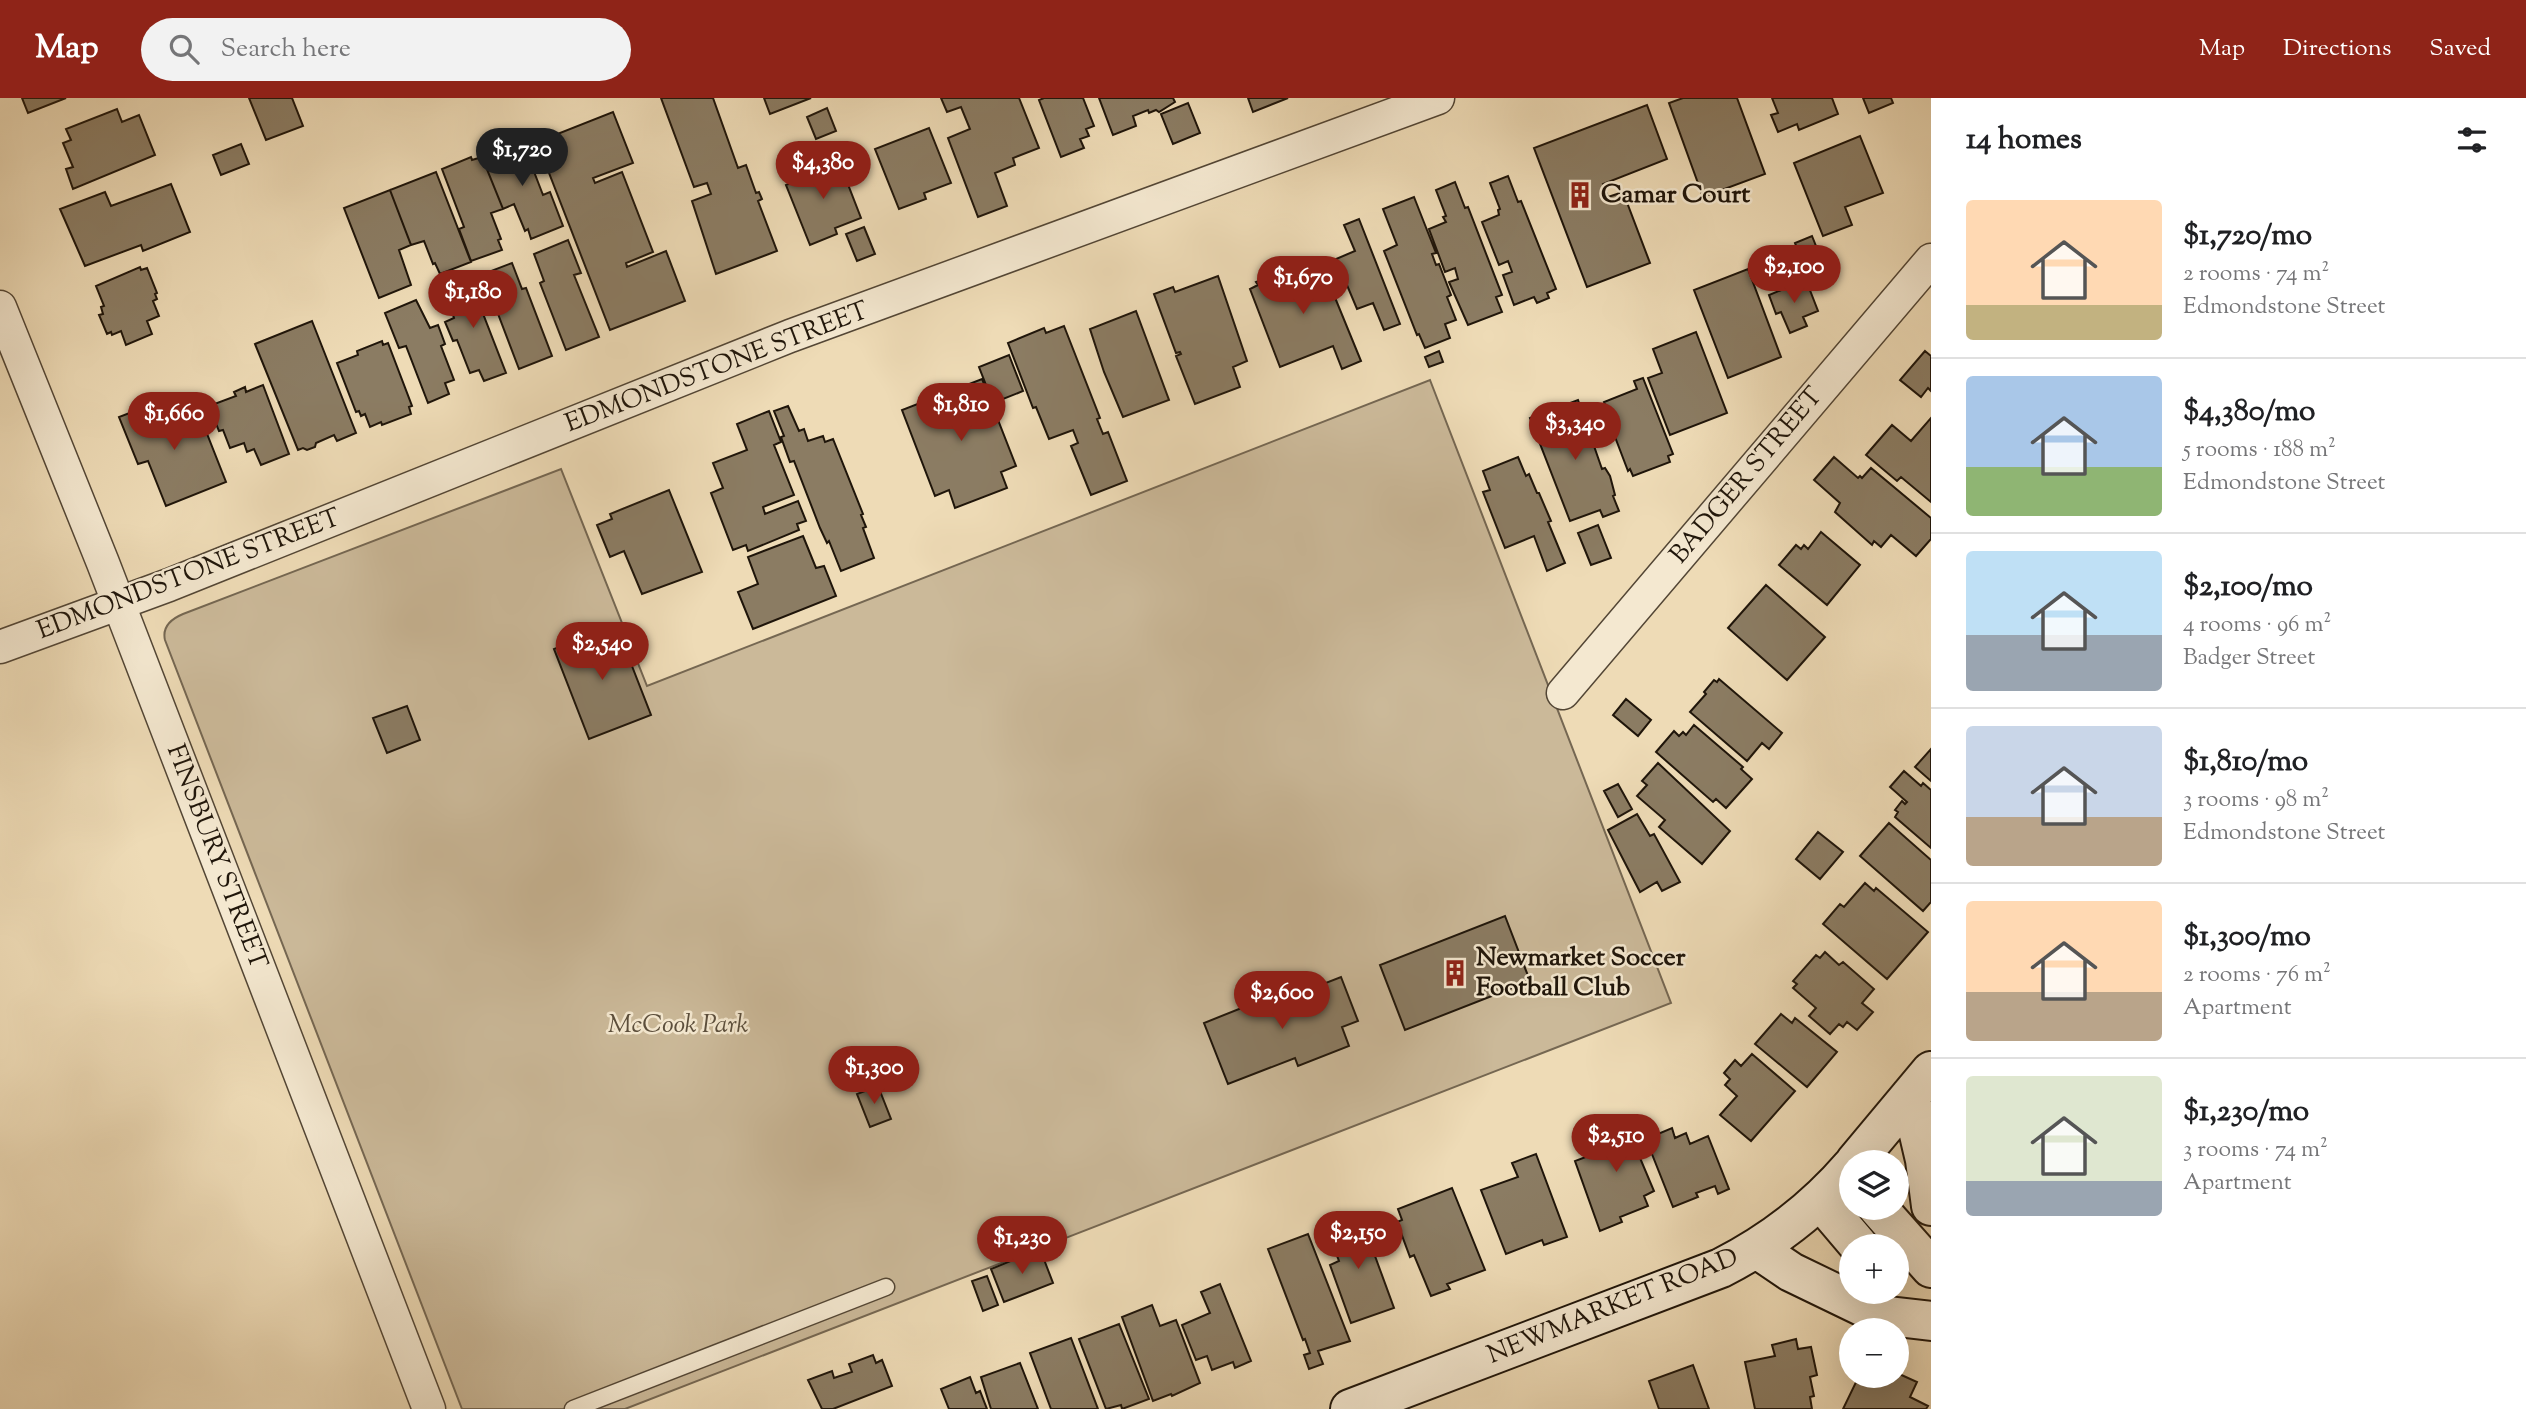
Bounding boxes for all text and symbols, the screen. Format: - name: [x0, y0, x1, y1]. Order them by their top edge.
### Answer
- search box: [141, 18, 631, 81]
- text: Map: [35, 25, 99, 73]
- icon: search: [165, 30, 203, 68]
- text: Search here: [221, 31, 351, 68]
- text: Map: [2199, 32, 2245, 66]
- text: Directions: [2283, 32, 2391, 66]
- text: Saved: [2429, 32, 2491, 66]
- text: 14 homes: [1966, 119, 2082, 162]
- icon: filters: [2453, 121, 2491, 159]
- pin: $1,720: [465, 129, 579, 188]
- text: $1,720: [492, 134, 552, 167]
- pin: $4,380: [766, 141, 880, 201]
- text: $4,380: [792, 147, 854, 180]
- place label: Camar Court: [1601, 177, 1750, 214]
- building icon: Camar Court: [1565, 180, 1595, 210]
- text: $1,720/mo: [2183, 215, 2312, 258]
- icon: home: [2022, 228, 2106, 312]
- pin: $2,100: [1737, 246, 1851, 305]
- text: $2,100: [1764, 251, 1824, 284]
- pin: $1,670: [1246, 256, 1360, 316]
- text: 2 rooms · 74 m²: [2183, 258, 2329, 291]
- text: $1,670: [1273, 262, 1333, 295]
- pin: $1,180: [416, 271, 530, 330]
- text: $1,180: [444, 276, 502, 309]
- text: Edmondstone Street: [2183, 291, 2385, 324]
- street label: EDMONDSTONE STREET: [560, 293, 874, 443]
- street label: BADGER STREET: [1662, 380, 1832, 572]
- pin: $1,810: [904, 384, 1018, 443]
- text: $1,810: [932, 389, 990, 422]
- text: $4,380/mo: [2183, 391, 2315, 434]
- pin: $1,660: [117, 392, 231, 452]
- text: $1,660: [144, 398, 204, 431]
- pin: $3,340: [1518, 402, 1632, 462]
- icon: home: [2022, 404, 2106, 488]
- text: $3,340: [1545, 408, 1605, 441]
- text: 5 rooms · 188 m²: [2183, 434, 2336, 467]
- text: Edmondstone Street: [2183, 467, 2385, 500]
- street label: EDMONDSTONE STREET: [32, 500, 346, 650]
- text: $2,100/mo: [2183, 566, 2313, 609]
- icon: home: [2022, 579, 2106, 663]
- text: 4 rooms · 96 m²: [2183, 609, 2331, 642]
- pin: $2,540: [545, 622, 659, 682]
- text: $2,540: [572, 628, 632, 661]
- text: Badger Street: [2183, 642, 2315, 675]
- street label: FINSBURY STREET: [156, 739, 276, 975]
- text: $1,810/mo: [2183, 741, 2308, 784]
- icon: home: [2022, 754, 2106, 838]
- text: 3 rooms · 98 m²: [2183, 784, 2329, 817]
- text: Edmondstone Street: [2183, 817, 2385, 850]
- text: $1,300/mo: [2183, 916, 2311, 959]
- icon: home: [2022, 929, 2106, 1013]
- place label: Newmarket Soccer Football Club: [1476, 940, 1686, 1007]
- building icon: Newmarket Soccer Football Club: [1440, 958, 1470, 988]
- text: 2 rooms · 76 m²: [2183, 959, 2331, 992]
- pin: $2,600: [1225, 972, 1339, 1031]
- text: $2,600: [1250, 977, 1314, 1010]
- text: Apartment: [2183, 992, 2292, 1025]
- park label: McCook Park: [608, 1007, 748, 1044]
- pin: $1,300: [817, 1046, 931, 1106]
- text: $1,300: [844, 1052, 904, 1085]
- text: $1,230/mo: [2183, 1091, 2309, 1134]
- icon: home: [2022, 1104, 2106, 1188]
- pin: $2,510: [1559, 1114, 1673, 1174]
- text: $2,510: [1588, 1120, 1644, 1153]
- text: 3 rooms · 74 m²: [2183, 1134, 2328, 1167]
- map controls: [1839, 1150, 1909, 1388]
- button: layers: [1839, 1150, 1909, 1220]
- text: Apartment: [2183, 1167, 2292, 1200]
- pin: $2,150: [1301, 1212, 1415, 1271]
- pin: $1,230: [965, 1216, 1079, 1276]
- text: $2,150: [1330, 1217, 1386, 1250]
- text: $1,230: [993, 1222, 1051, 1255]
- button: +: [1839, 1234, 1909, 1304]
- street label: NEWMARKET ROAD: [1482, 1240, 1744, 1374]
- button: −: [1839, 1318, 1909, 1388]

